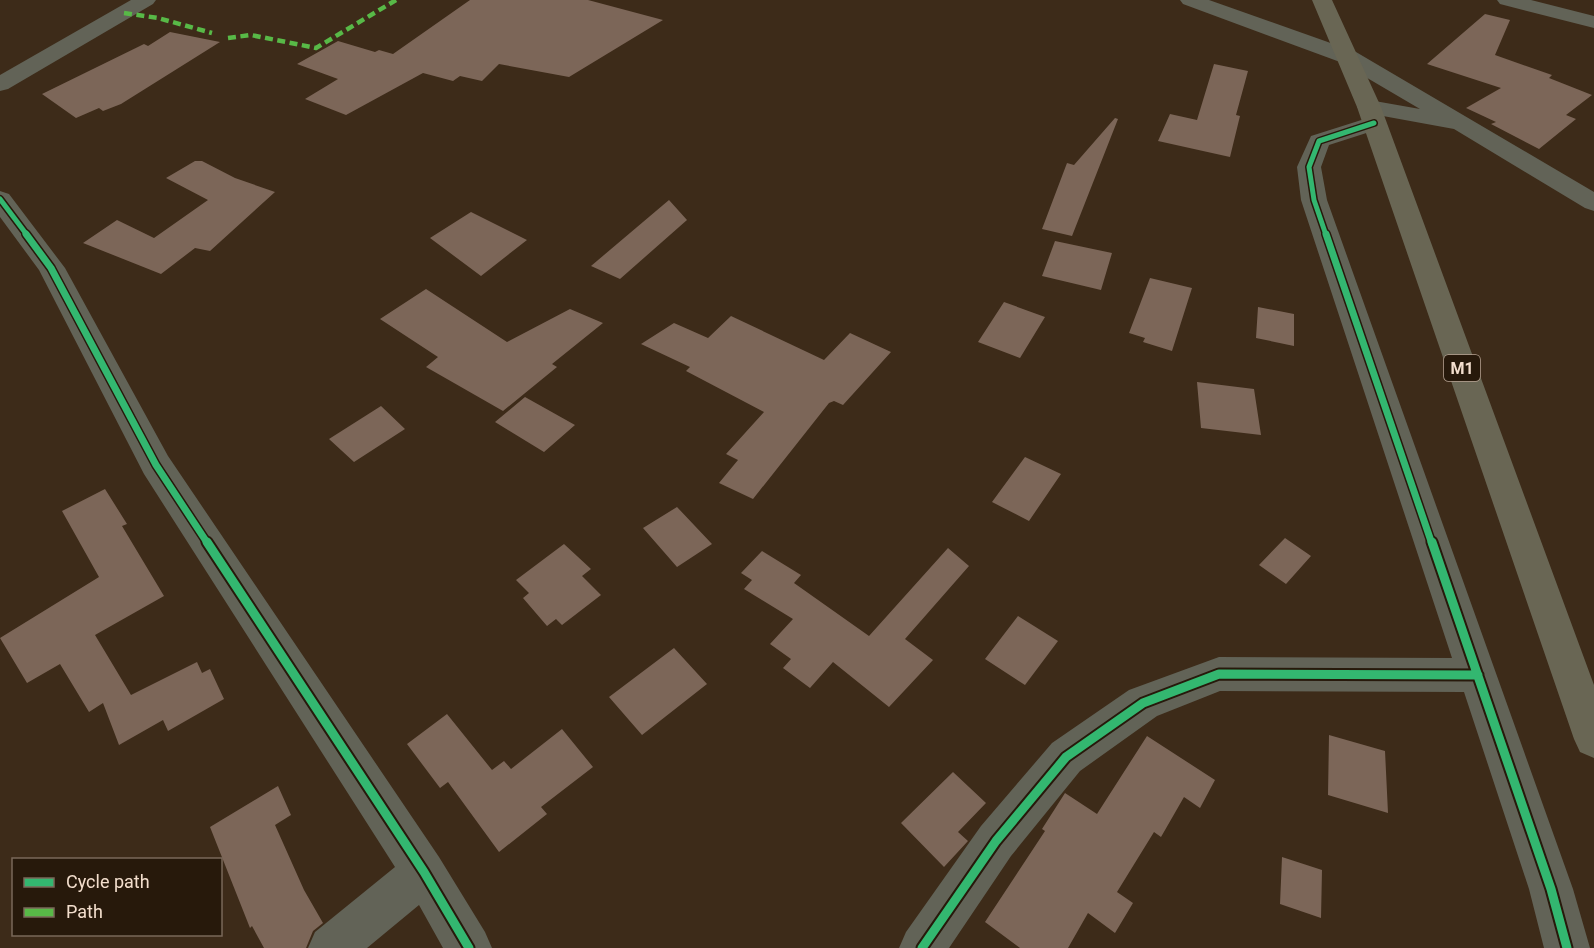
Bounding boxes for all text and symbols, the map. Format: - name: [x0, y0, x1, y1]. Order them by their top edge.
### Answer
- road number: M1: [1444, 355, 1480, 381]
- legend: [12, 858, 222, 936]
- text: Cycle path: [66, 871, 150, 892]
- text: Path: [66, 901, 103, 922]

